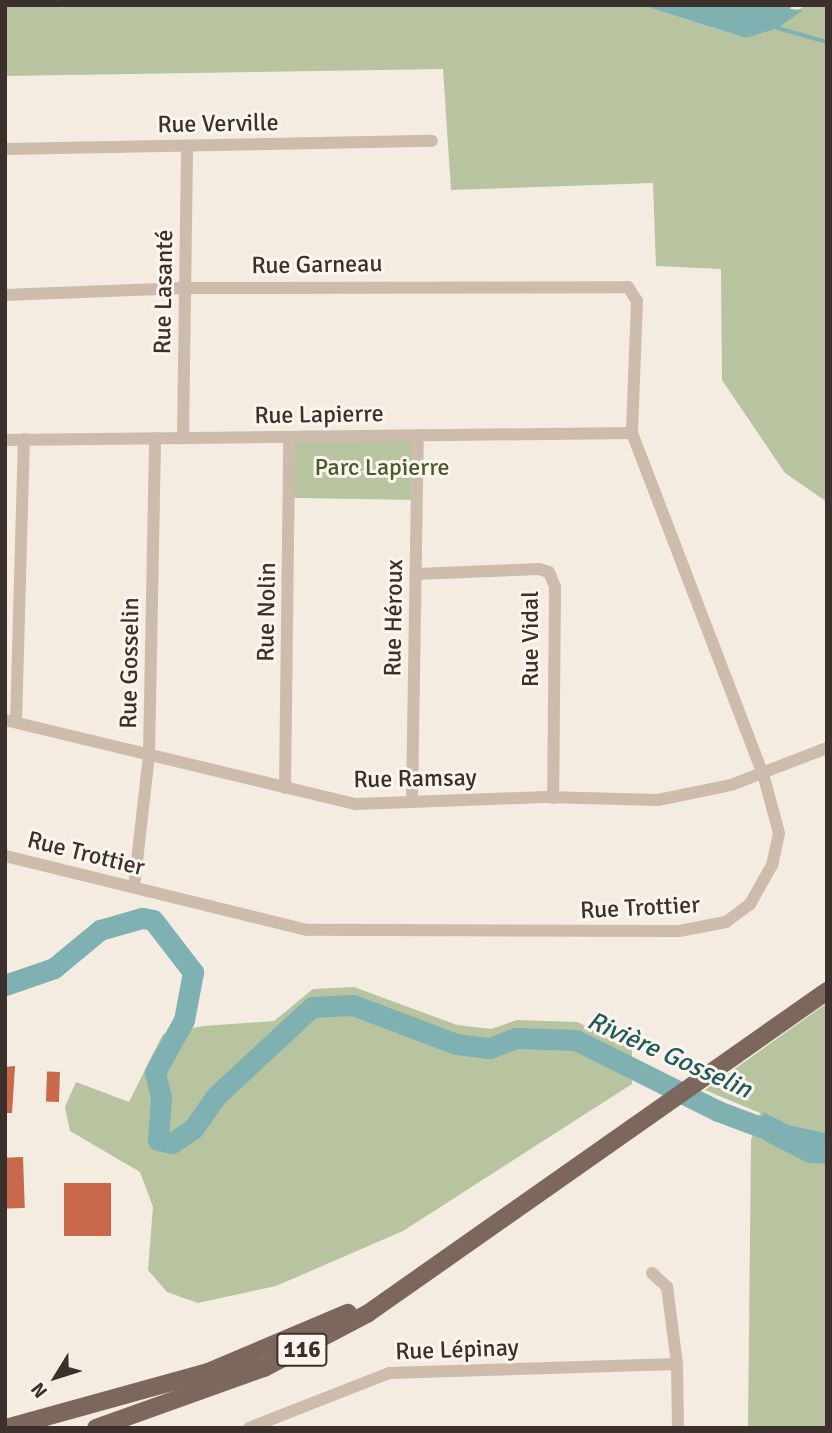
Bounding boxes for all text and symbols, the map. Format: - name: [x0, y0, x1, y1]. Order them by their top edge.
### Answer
- street label: Rue Verville: [157, 109, 279, 139]
- street label: Rue Lasanté: [149, 229, 179, 355]
- street label: Rue Garneau: [251, 249, 383, 281]
- street label: Rue Lapierre: [254, 399, 384, 431]
- park label: Parc Lapierre: [314, 454, 450, 482]
- street label: Rue Héroux: [379, 559, 409, 677]
- street label: Rue Nolin: [252, 562, 282, 662]
- street label: Rue Vidal: [517, 591, 545, 687]
- street label: Rue Gosselin: [114, 597, 146, 729]
- street label: Rue Ramsay: [353, 764, 477, 794]
- street label: Rue Trottier: [24, 826, 148, 882]
- street label: Rue Trottier: [579, 890, 701, 926]
- water label: Rivière Gosselin: [582, 1006, 756, 1106]
- road number: 116: [276, 1330, 328, 1370]
- street label: Rue Lépinay: [395, 1333, 519, 1367]
- north arrow: [21, 1342, 91, 1412]
- text: N: [26, 1377, 53, 1403]

